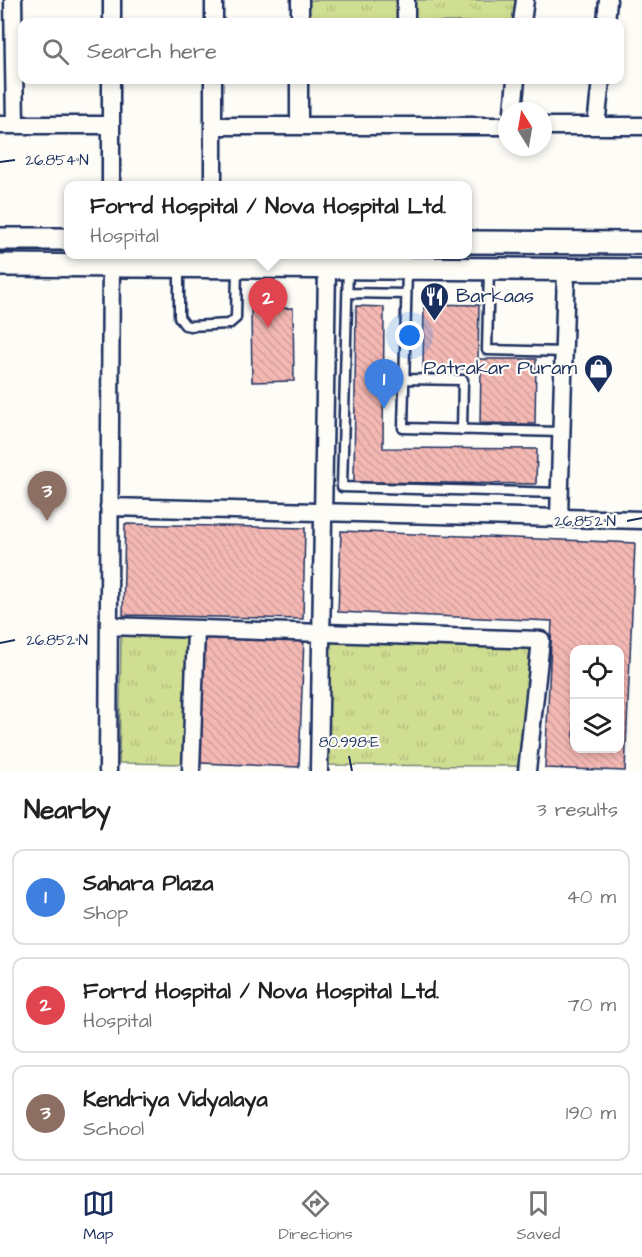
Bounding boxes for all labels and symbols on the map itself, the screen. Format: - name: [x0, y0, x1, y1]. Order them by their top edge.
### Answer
- north arrow: [498, 102, 552, 156]
- text: 26.854°N: [25, 150, 89, 171]
- pin: 2: [248, 278, 288, 328]
- restaurant icon: Barkaas: [419, 280, 451, 322]
- place label: Barkaas: [456, 282, 534, 310]
- your location: [395, 321, 424, 350]
- shop icon: Patrakar Puram: [582, 352, 614, 394]
- place label: Patrakar Puram: [424, 354, 577, 382]
- pin: 1: [364, 360, 404, 409]
- pin: 3: [28, 472, 66, 521]
- text: 26.852°N: [554, 511, 616, 532]
- text: 26.852°N: [26, 630, 88, 651]
- text: 80.998°E: [319, 732, 379, 753]

